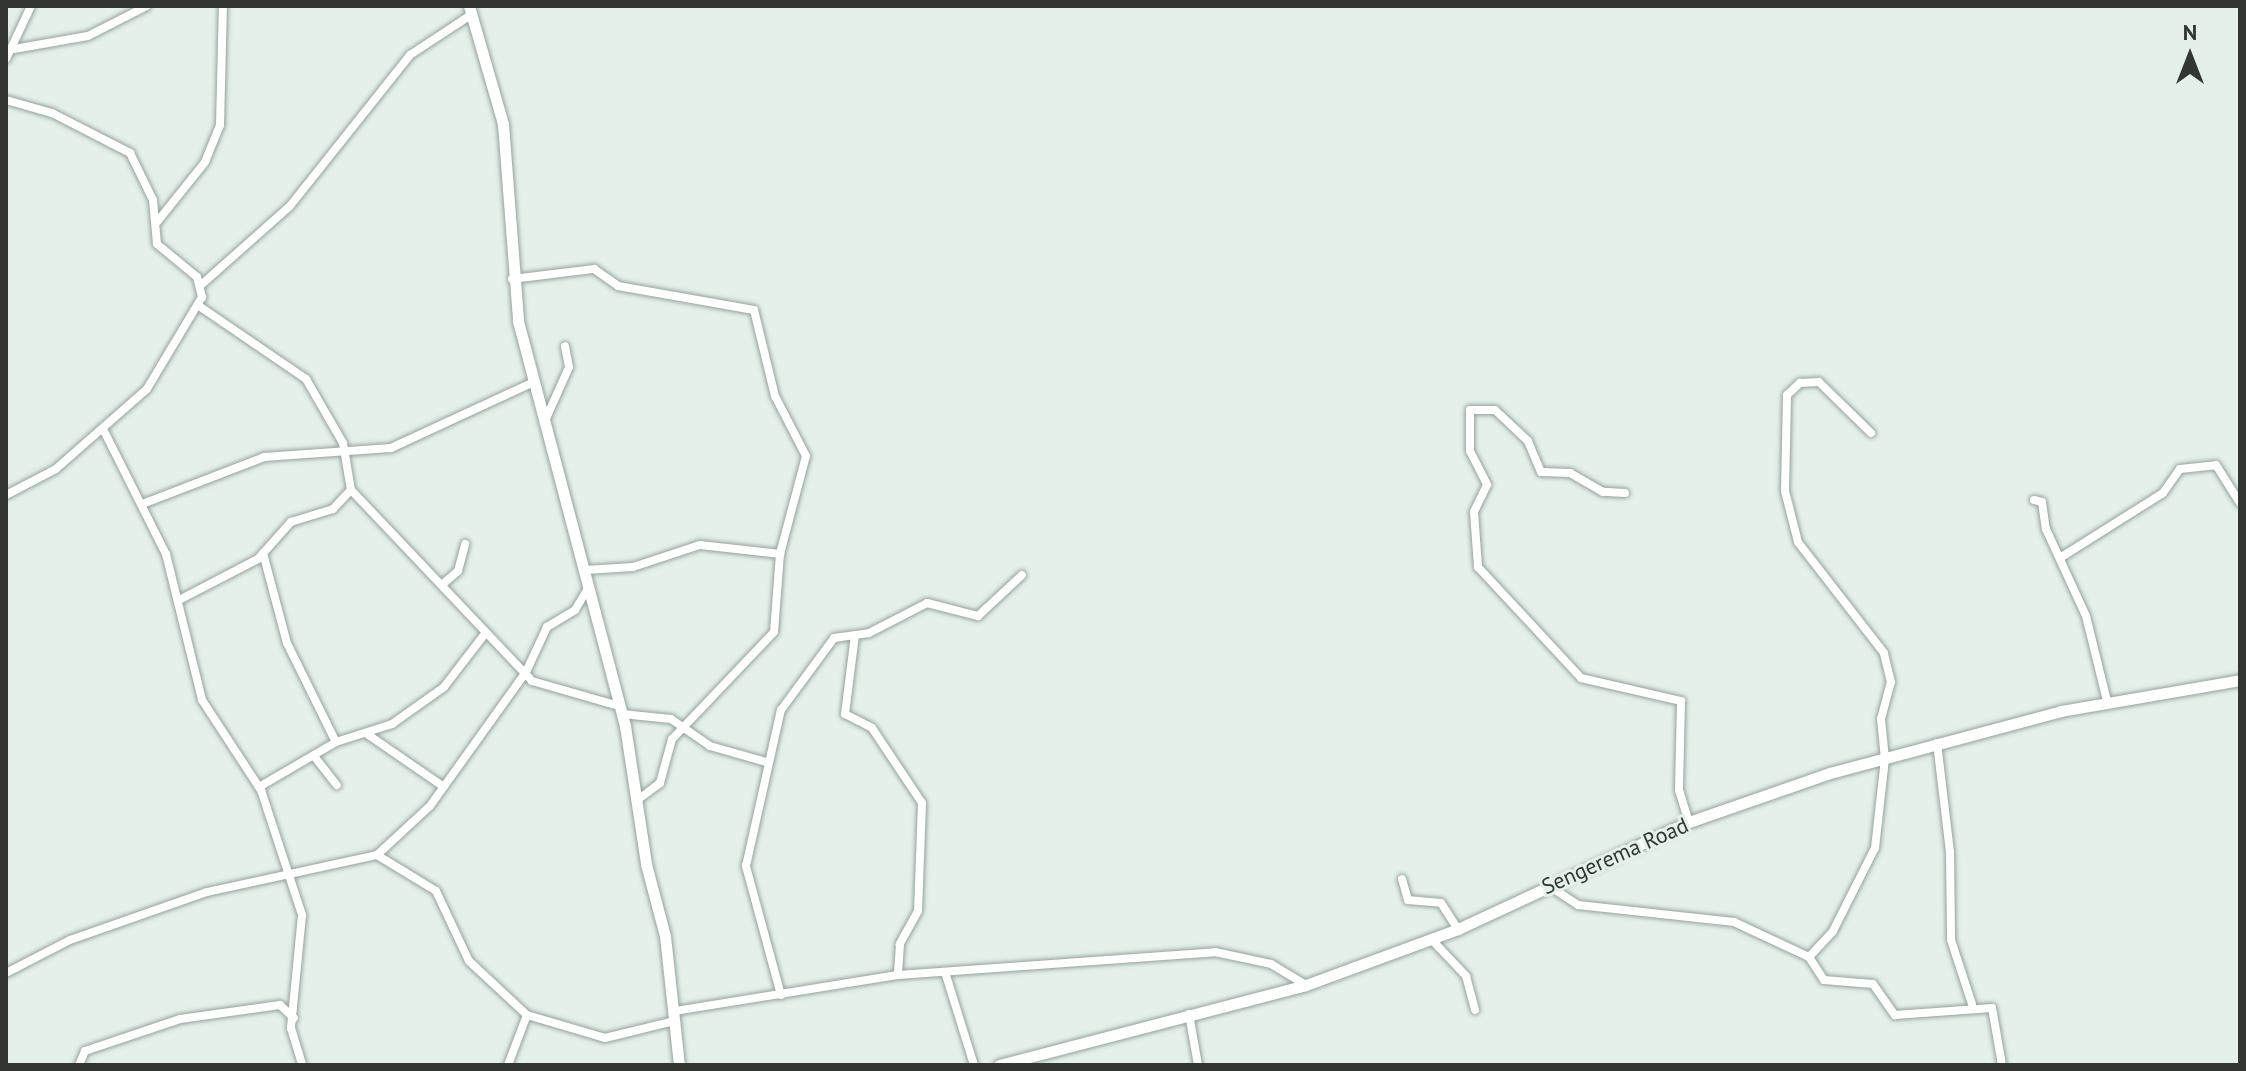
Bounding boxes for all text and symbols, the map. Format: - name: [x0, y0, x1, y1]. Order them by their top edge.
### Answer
- north arrow: [2150, 16, 2230, 96]
- text: N: [2183, 18, 2197, 46]
- street label: Sengerema Road: [1538, 812, 1692, 900]

